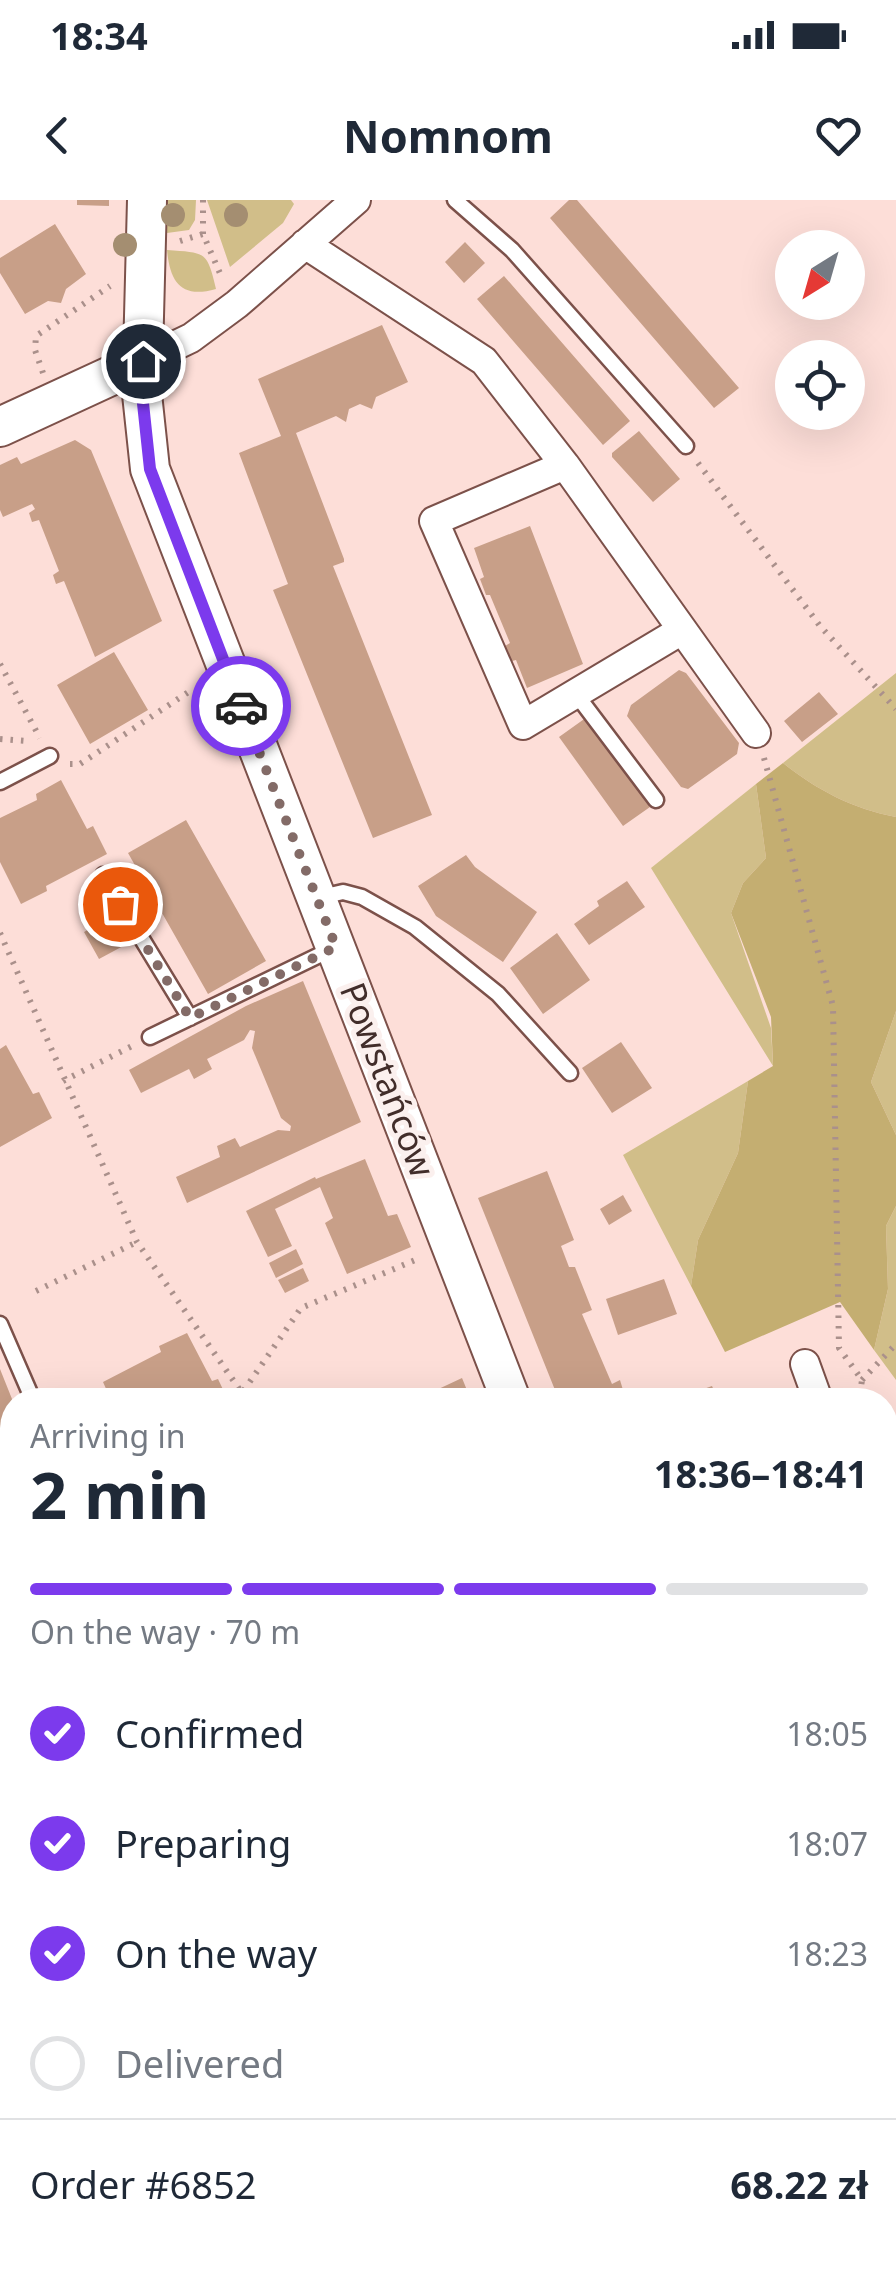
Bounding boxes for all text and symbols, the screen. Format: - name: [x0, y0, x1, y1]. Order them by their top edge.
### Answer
- text: 18:34: [50, 9, 148, 61]
- text: Nomnom: [343, 105, 553, 166]
- icon: back: [30, 108, 85, 163]
- icon: heart: [811, 108, 866, 163]
- north arrow: [775, 230, 865, 320]
- map controls: [775, 230, 865, 430]
- pin: [101, 319, 186, 404]
- icon: home: [116, 334, 171, 389]
- button: locate: [775, 340, 865, 430]
- courier: [191, 656, 291, 756]
- icon: car: [214, 679, 269, 734]
- pin: [78, 862, 163, 947]
- icon: bag: [93, 877, 148, 932]
- street label: Powstańców: [330, 976, 447, 1184]
- text: Arriving in: [30, 1414, 185, 1457]
- text: 18:36–18:41: [654, 1447, 868, 1499]
- text: 2 min: [30, 1450, 209, 1538]
- text: On the way · 70 m: [30, 1610, 300, 1653]
- icon: check: [30, 1706, 85, 1761]
- text: Confirmed: [115, 1707, 304, 1759]
- text: 18:05: [786, 1712, 868, 1755]
- icon: check: [30, 1816, 85, 1871]
- text: Preparing: [115, 1817, 291, 1869]
- text: 18:07: [786, 1822, 868, 1865]
- icon: check: [30, 1926, 85, 1981]
- text: On the way: [115, 1927, 317, 1979]
- text: 18:23: [786, 1932, 868, 1975]
- text: Delivered: [115, 2037, 284, 2089]
- text: Order #6852: [30, 2158, 256, 2210]
- text: 68.22 zł: [730, 2158, 868, 2210]

